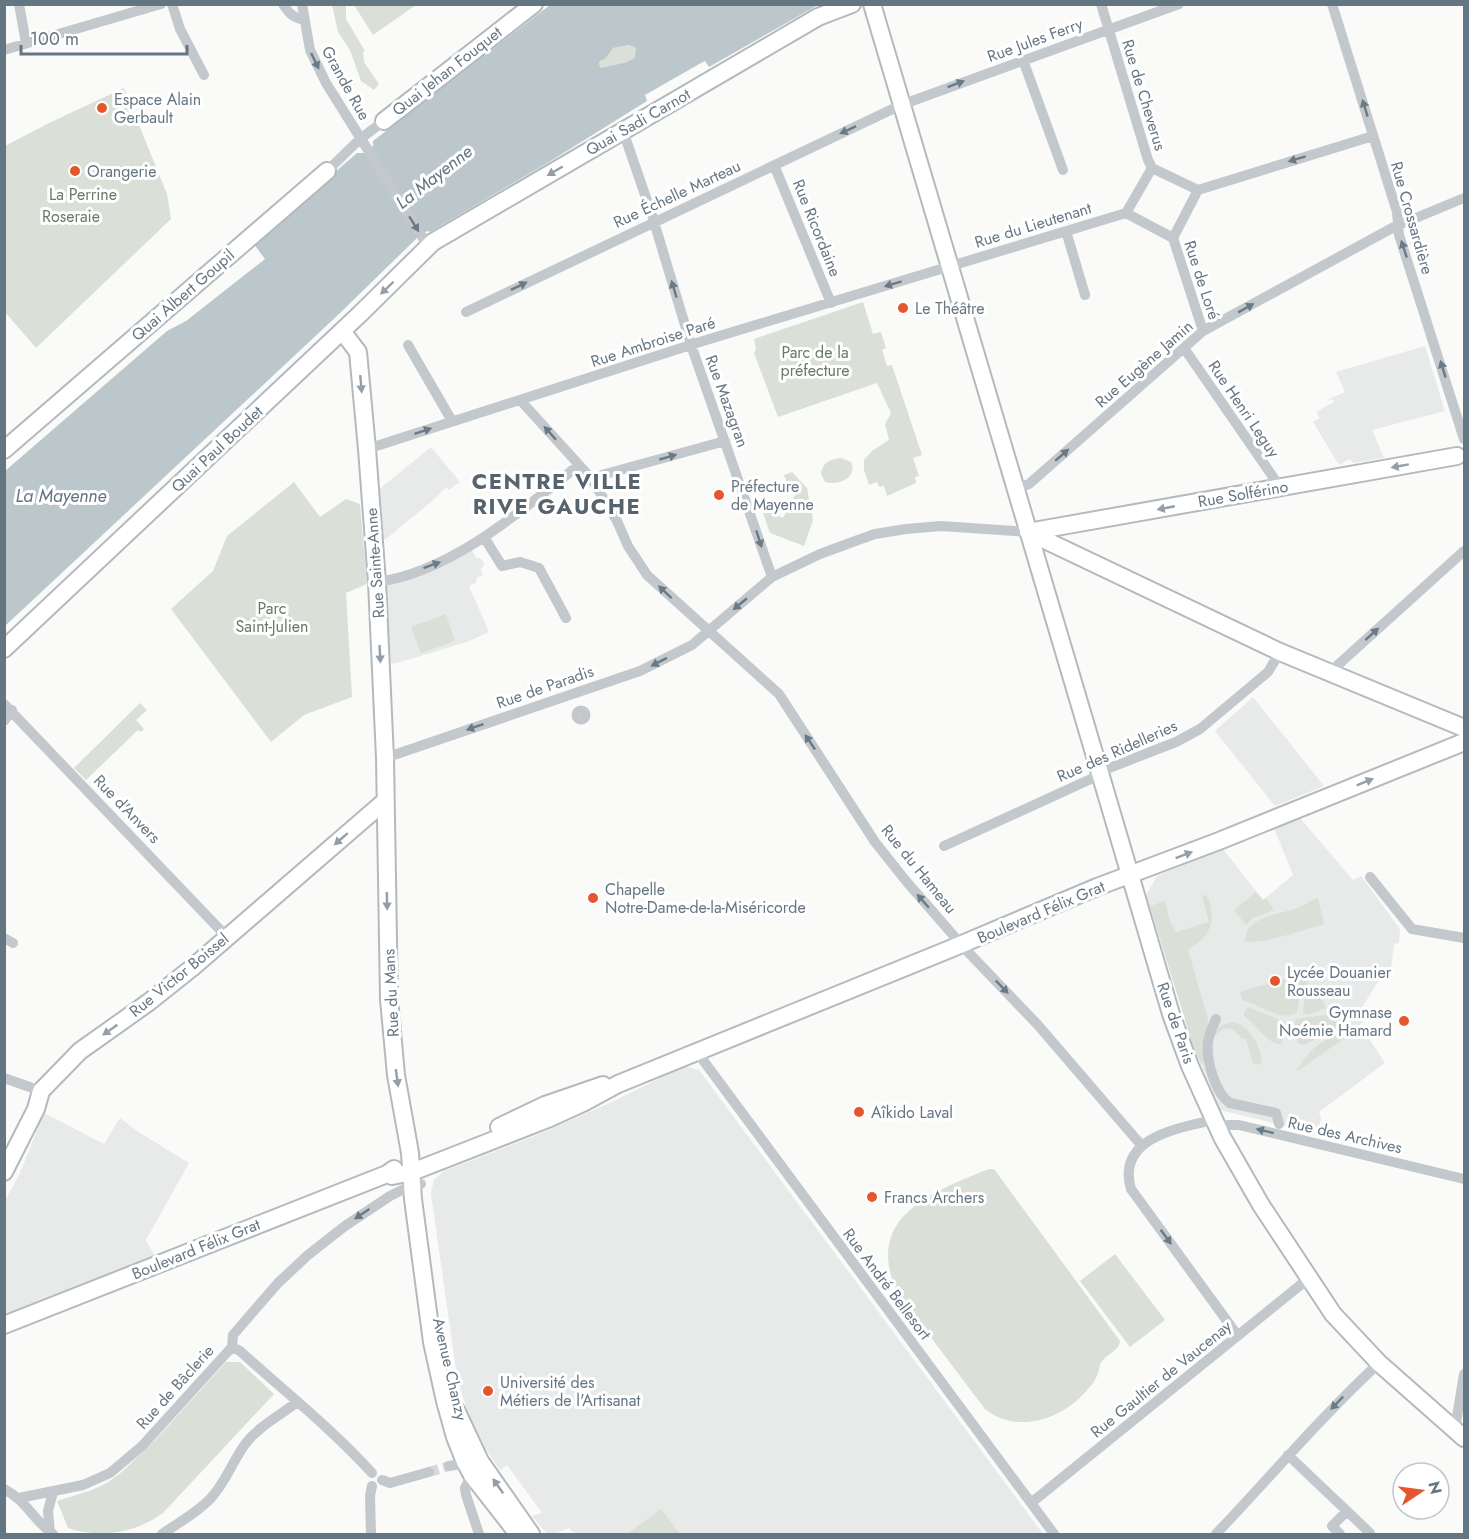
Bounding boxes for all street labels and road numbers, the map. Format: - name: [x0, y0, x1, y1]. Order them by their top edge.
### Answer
- street label: Rue Jules Ferry: [984, 12, 1087, 68]
- street label: Quai Jehan Fouquet: [387, 21, 507, 121]
- street label: Rue de Cheverus: [1116, 37, 1172, 153]
- street label: Grande Rue: [316, 42, 376, 124]
- street label: Quai Sadi Carnot: [581, 83, 695, 161]
- street label: Rue Échelle Marteau: [610, 154, 744, 234]
- street label: Rue Crossardière: [1385, 159, 1439, 277]
- street label: Rue Ricordaine: [787, 176, 847, 280]
- street label: Rue du Lieutenant: [972, 196, 1094, 254]
- street label: Rue de Loré: [1178, 237, 1226, 323]
- street label: Quai Albert Goupil: [126, 244, 240, 346]
- street label: Rue Ambroise Paré: [588, 311, 718, 373]
- street label: Rue Eugène Jamin: [1090, 315, 1198, 413]
- street label: Rue Mazagran: [700, 352, 754, 450]
- street label: Rue Henri Leguy: [1203, 356, 1286, 463]
- street label: Quai Paul Boudet: [166, 400, 268, 498]
- street label: Rue Solférino: [1196, 475, 1290, 513]
- street label: Rue Sainte-Anne: [360, 507, 390, 619]
- street label: Rue de Paradis: [493, 660, 597, 714]
- street label: Rue des Ridelleries: [1053, 714, 1181, 788]
- street label: Rue d'Anvers: [88, 770, 166, 848]
- street label: Rue du Hameau: [876, 820, 962, 918]
- street label: Boulevard Félix Grat: [974, 875, 1108, 949]
- street label: Rue Victor Boissel: [124, 928, 234, 1022]
- street label: Rue du Mans: [377, 948, 405, 1038]
- street label: Rue de Paris: [1151, 979, 1201, 1067]
- street label: Rue des Archives: [1286, 1111, 1404, 1159]
- street label: Boulevard Félix Grat: [128, 1213, 264, 1285]
- street label: Rue André Bellesort: [837, 1224, 937, 1345]
- street label: Rue Gaultier de Vaucenay: [1086, 1314, 1237, 1443]
- street label: Avenue Chanzy: [427, 1315, 473, 1424]
- street label: Rue de Bâclerie: [131, 1340, 219, 1434]

